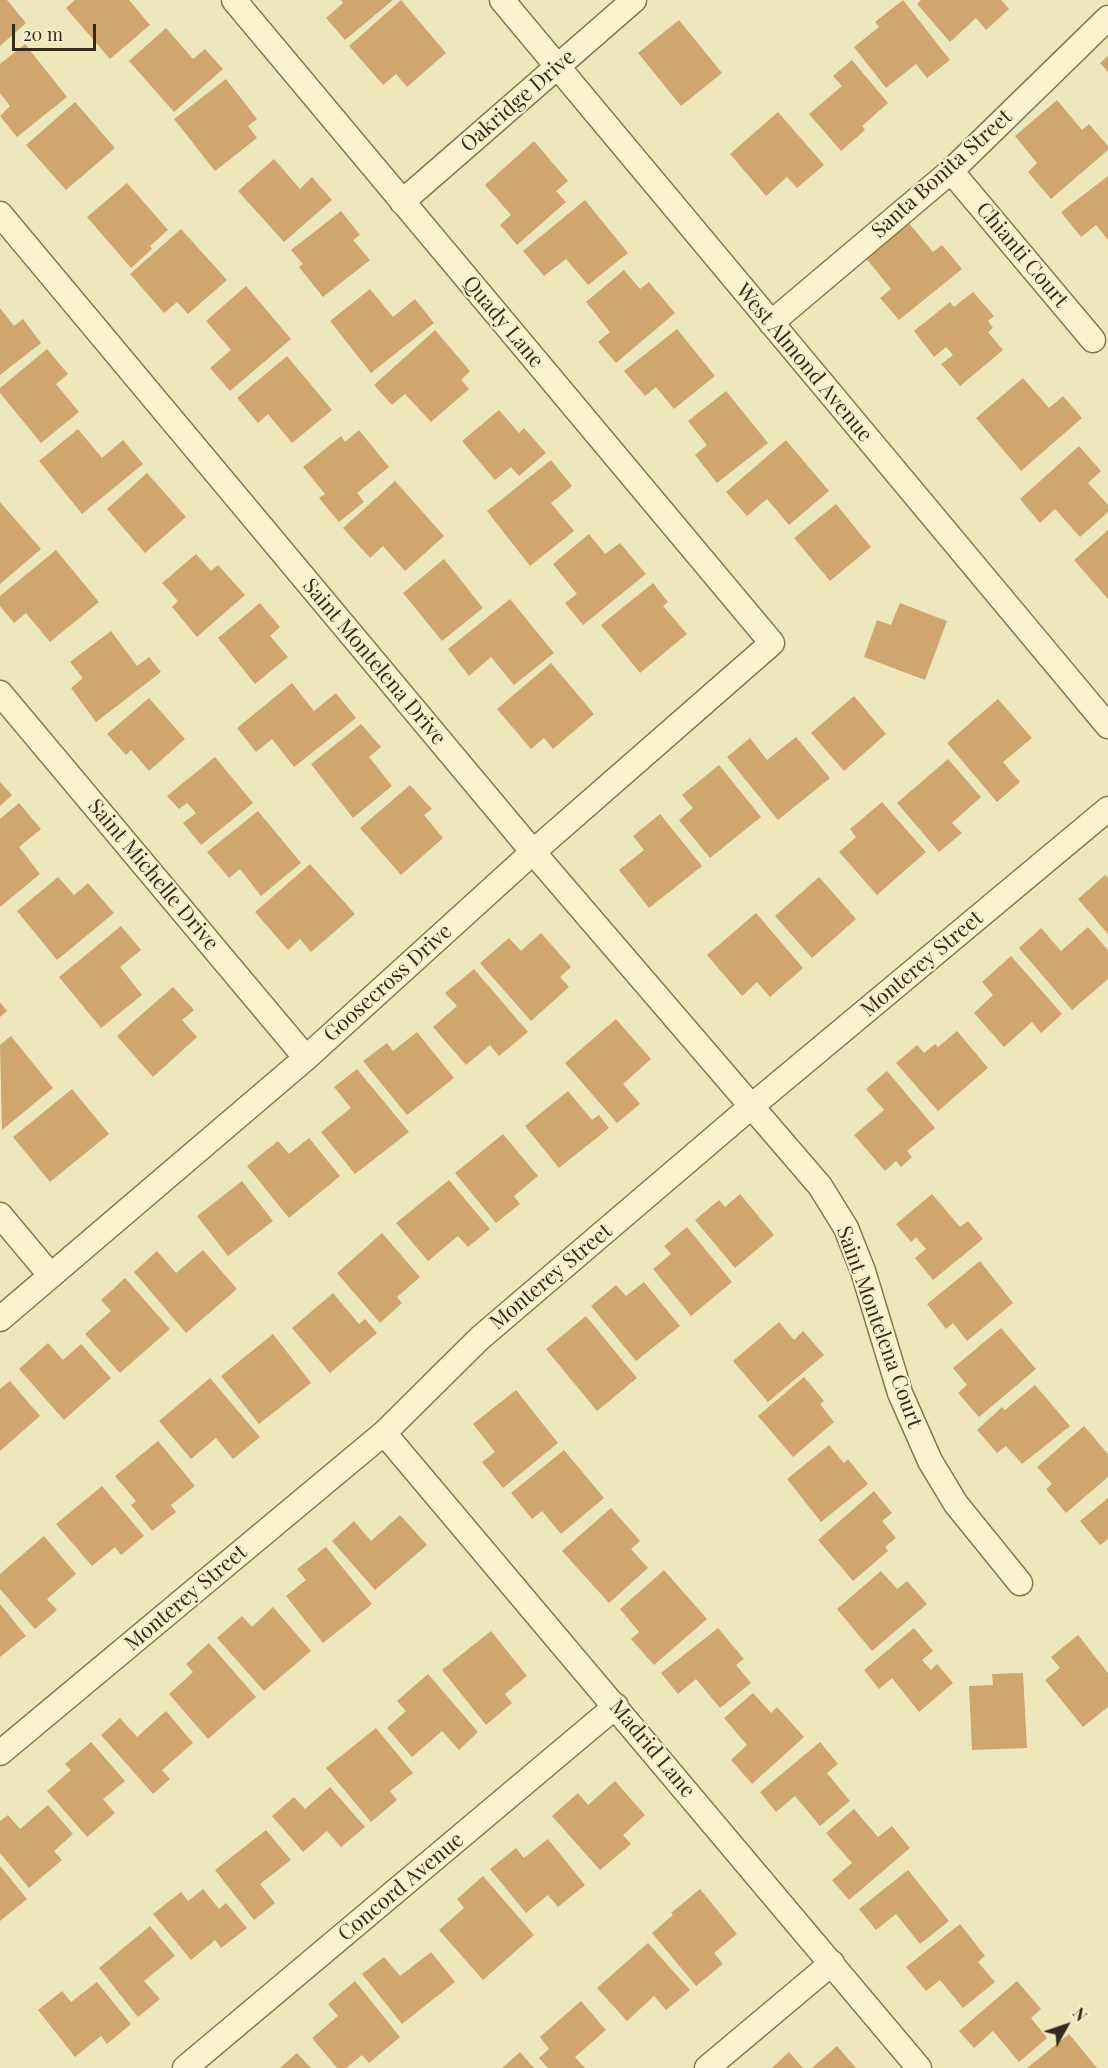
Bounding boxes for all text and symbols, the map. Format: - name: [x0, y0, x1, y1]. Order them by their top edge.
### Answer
- scale bar: [15, 12, 99, 50]
- text: 20 m: [23, 22, 63, 46]
- street label: Oakridge Drive: [456, 44, 580, 158]
- street label: Santa Bonita Street: [867, 104, 1017, 244]
- street label: Chianti Court: [971, 197, 1073, 313]
- street label: Quady Lane: [457, 271, 549, 373]
- street label: West Almond Avenue: [730, 279, 878, 447]
- street label: Saint Montelena Drive: [297, 574, 451, 750]
- street label: Saint Michelle Drive: [82, 794, 224, 956]
- street label: Monterey Street: [856, 906, 988, 1022]
- street label: Goosecross Drive: [319, 919, 457, 1047]
- street label: Monterey Street: [485, 1219, 617, 1335]
- street label: Saint Montelena Court: [831, 1223, 927, 1431]
- street label: Monterey Street: [120, 1540, 252, 1656]
- street label: Madrid Lane: [604, 1695, 700, 1803]
- street label: Concord Avenue: [333, 1827, 469, 1947]
- north arrow: [1036, 1996, 1096, 2056]
- text: N: [1068, 2003, 1092, 2025]

